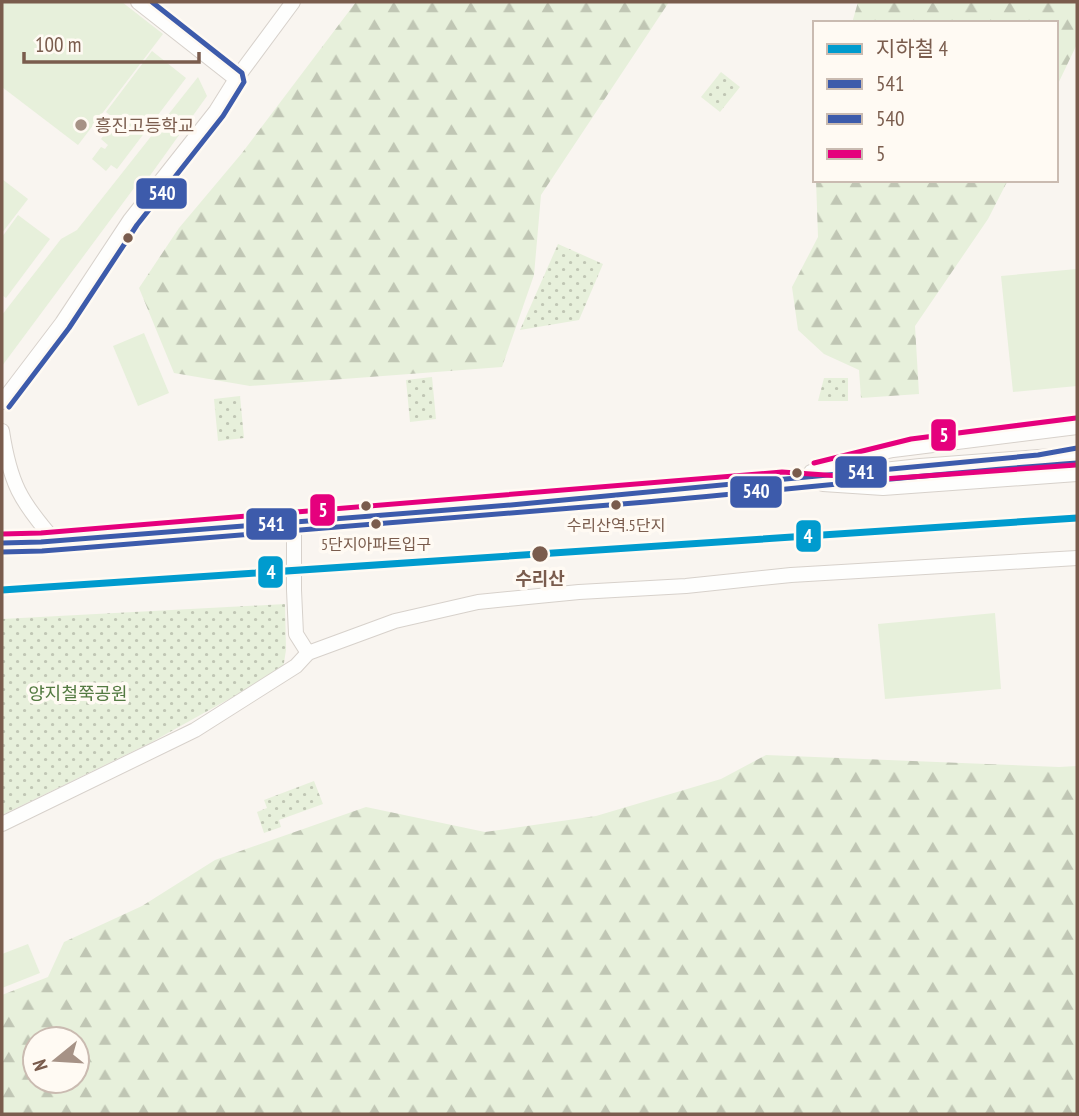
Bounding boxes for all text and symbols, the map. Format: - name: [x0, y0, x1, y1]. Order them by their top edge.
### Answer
- scale bar: [24, 21, 200, 65]
- legend: [813, 21, 1058, 182]
- text: 100 m: [35, 31, 81, 58]
- text: 지하철 4: [876, 35, 948, 62]
- text: 541: [876, 70, 904, 97]
- text: 540: [876, 105, 904, 132]
- place label: 흥진고등학교: [95, 114, 194, 137]
- marker: 흥진고등학교: [73, 117, 89, 133]
- text: 5: [876, 140, 885, 167]
- line badge: 540: [135, 177, 188, 210]
- text: 540: [148, 181, 176, 205]
- unlabelled marker: [121, 231, 135, 245]
- line badge: 5: [930, 418, 957, 452]
- text: 5: [939, 423, 949, 447]
- line badge: 541: [834, 455, 888, 489]
- text: 541: [847, 460, 875, 484]
- unlabelled marker: [790, 466, 804, 480]
- line badge: 540: [729, 475, 783, 509]
- text: 540: [742, 479, 770, 503]
- line badge: 5: [309, 493, 336, 527]
- text: 5: [318, 498, 328, 522]
- marker: 수리산역.5단지: [609, 498, 623, 512]
- unlabelled marker: [359, 499, 373, 513]
- line badge: 541: [245, 507, 298, 541]
- text: 541: [257, 512, 285, 536]
- place label: 수리산역.5단지: [567, 515, 665, 535]
- marker: 5단지아파트입구: [369, 517, 383, 531]
- line badge: 4: [795, 519, 822, 553]
- text: 4: [803, 524, 813, 548]
- place label: 5단지아파트입구: [321, 534, 431, 554]
- marker: 수리산: [530, 544, 550, 564]
- line badge: 4: [257, 555, 284, 589]
- text: 4: [266, 560, 276, 584]
- place label: 수리산: [515, 567, 565, 590]
- park label: 양지철쭉공원: [28, 682, 128, 705]
- north arrow: [21, 1025, 91, 1095]
- text: N: [27, 1057, 53, 1074]

